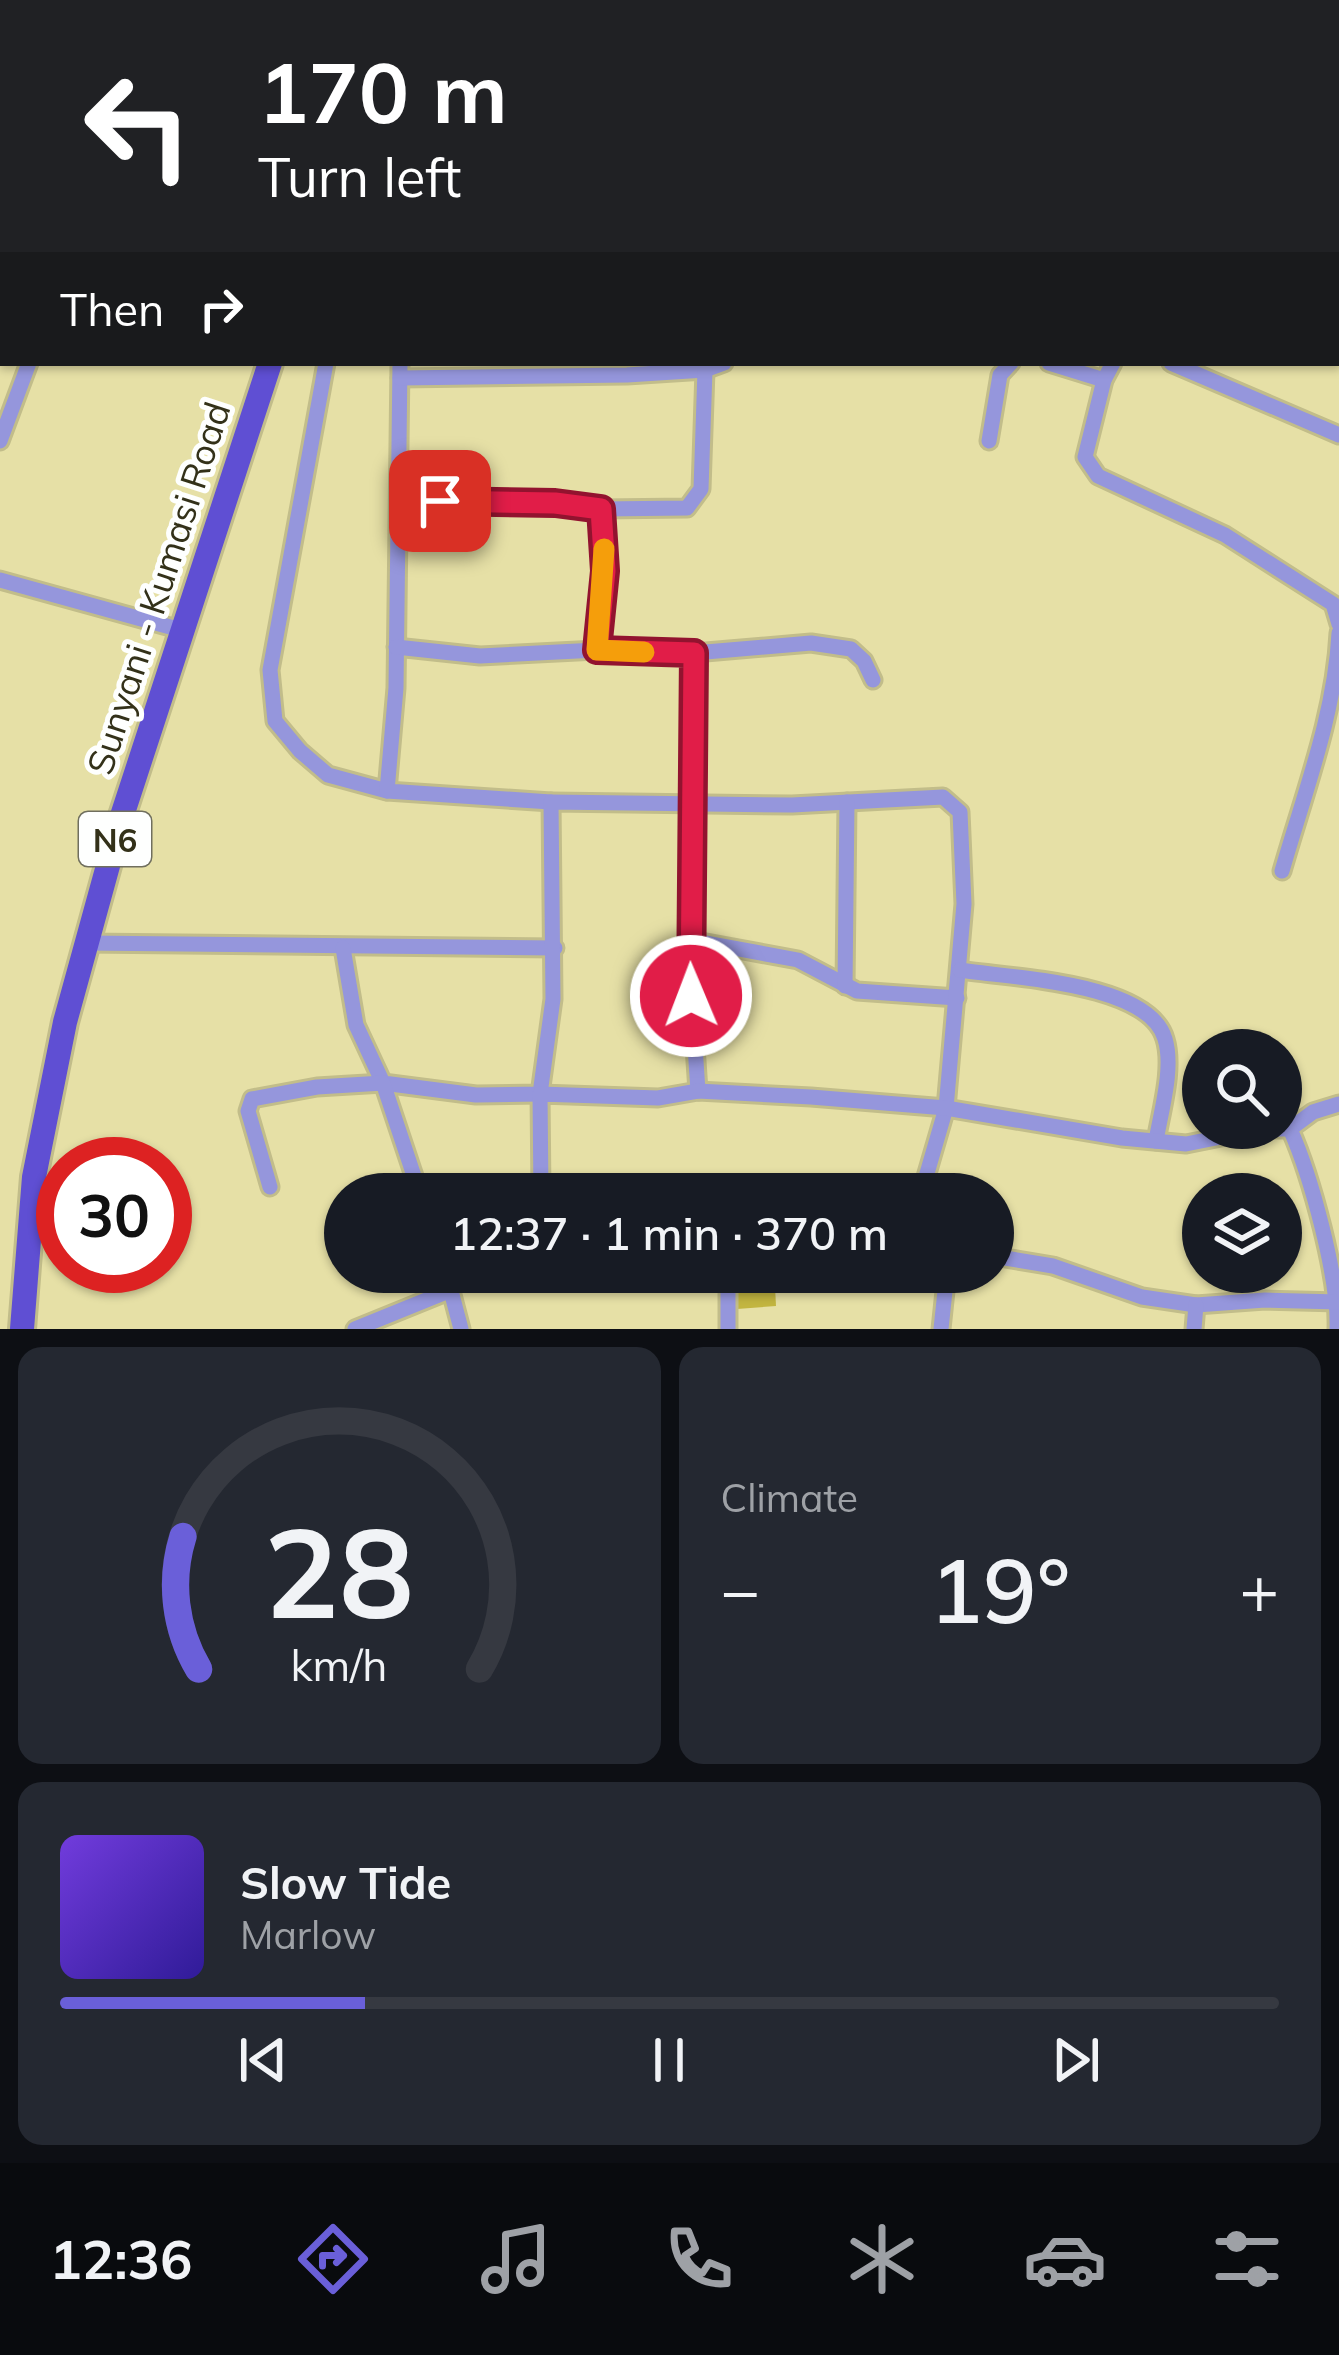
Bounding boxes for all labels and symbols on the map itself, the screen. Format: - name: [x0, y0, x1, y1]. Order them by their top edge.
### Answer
- street label: Sunyani - Kumasi Road: [77, 396, 239, 780]
- pin: [389, 450, 491, 552]
- road number: N6: [79, 812, 151, 866]
- position arrow: [628, 933, 754, 1059]
- speed limit sign: 30: [36, 1137, 192, 1293]

